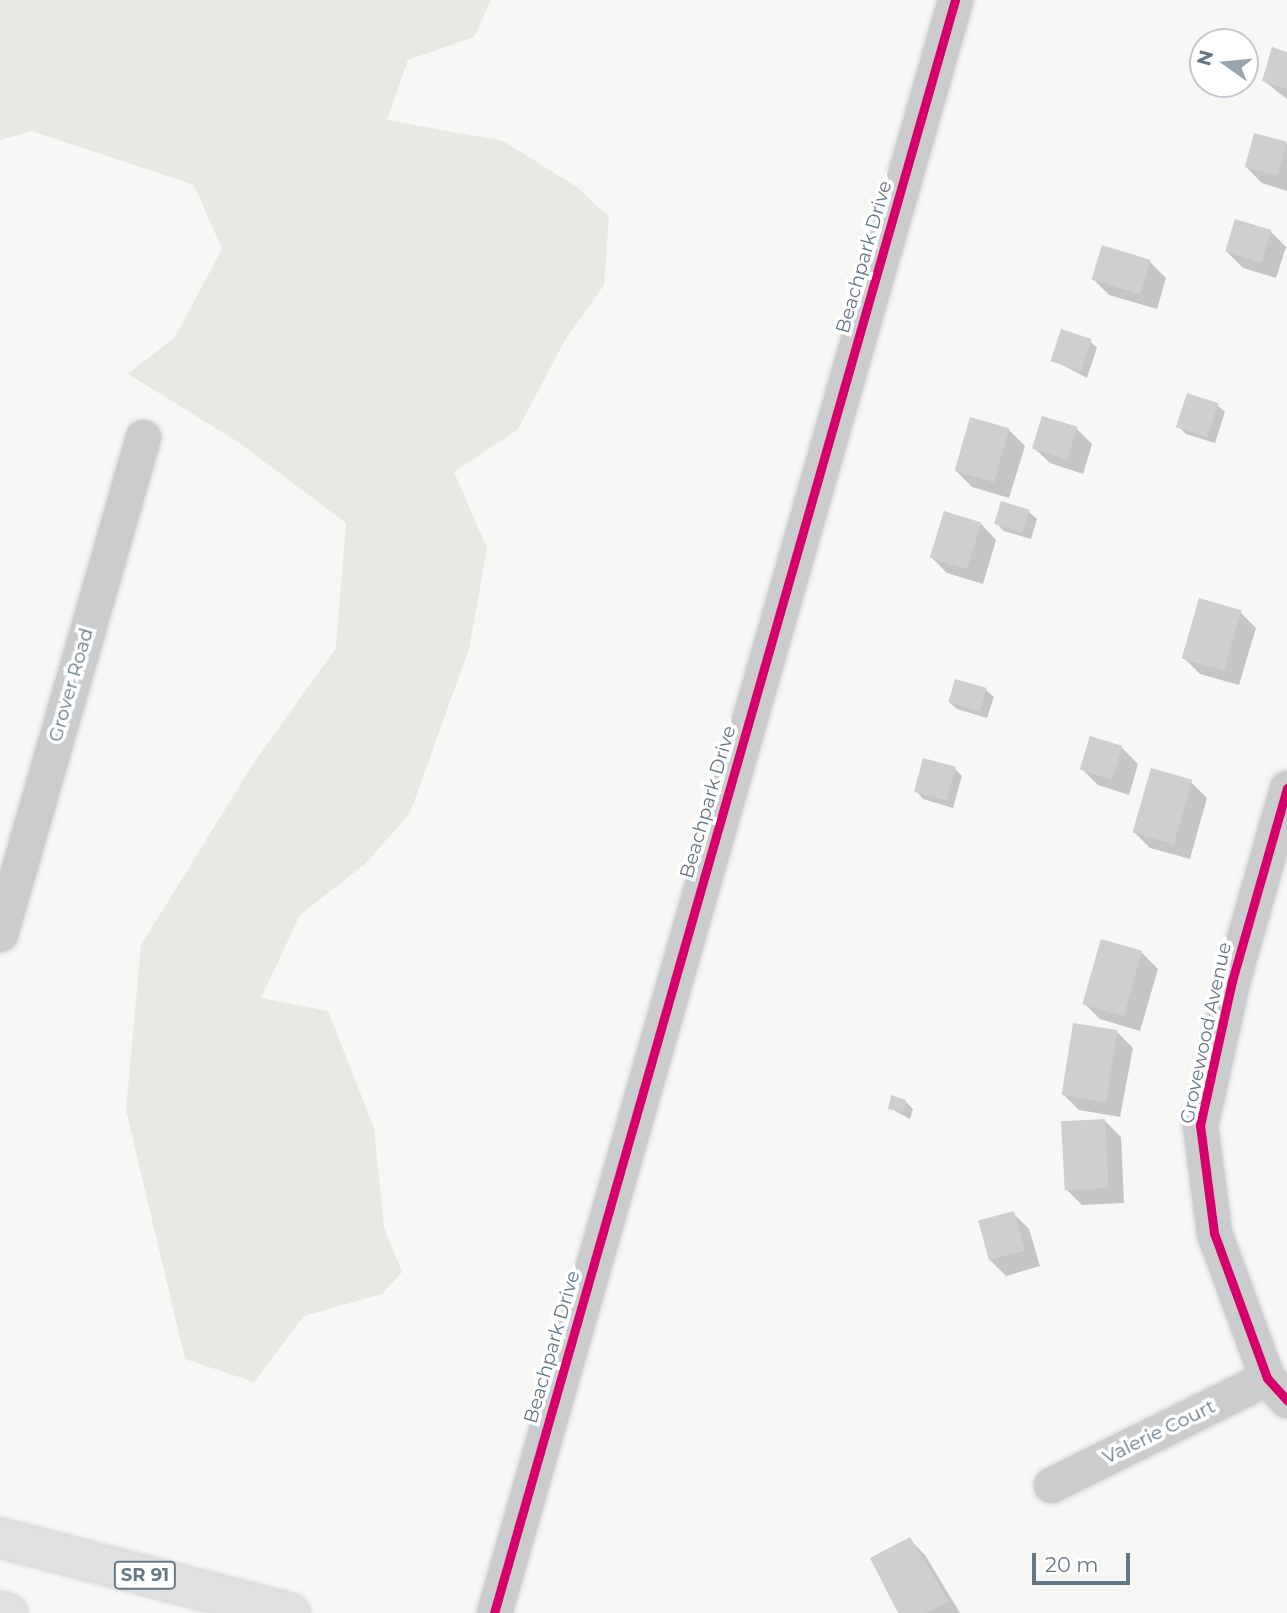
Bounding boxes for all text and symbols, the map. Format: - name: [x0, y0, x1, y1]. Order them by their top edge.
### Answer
- north arrow: [1189, 28, 1259, 98]
- text: N: [1192, 48, 1218, 68]
- street label: Beachpark Drive: [831, 178, 897, 336]
- street label: Grover Road: [44, 625, 98, 745]
- street label: Beachpark Drive: [675, 723, 741, 881]
- street label: Grovewood Avenue: [1176, 940, 1236, 1126]
- street label: Beachpark Drive: [519, 1268, 585, 1426]
- street label: Valerie Court: [1099, 1395, 1219, 1469]
- scale bar: [1035, 1540, 1133, 1584]
- text: 20 m: [1045, 1552, 1099, 1577]
- road number: SR 91: [114, 1560, 176, 1590]

